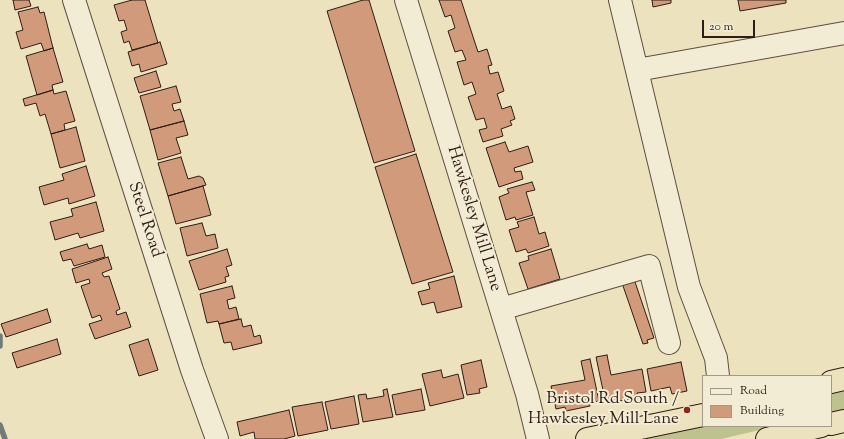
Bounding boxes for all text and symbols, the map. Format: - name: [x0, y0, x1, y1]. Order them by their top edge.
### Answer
- scale bar: [704, 12, 757, 38]
- text: 20 m: [709, 18, 733, 36]
- street label: Hawkesley Mill Lane: [441, 144, 505, 294]
- street label: Steel Road: [122, 180, 166, 260]
- legend: [702, 375, 832, 427]
- text: Road: [740, 382, 767, 400]
- place label: Bristol Rd South / Hawkesley Mill Lane: [528, 390, 679, 430]
- text: Building: [740, 402, 784, 420]
- marker: Bristol Rd South / Hawkesley Mill Lane: [682, 405, 692, 415]

